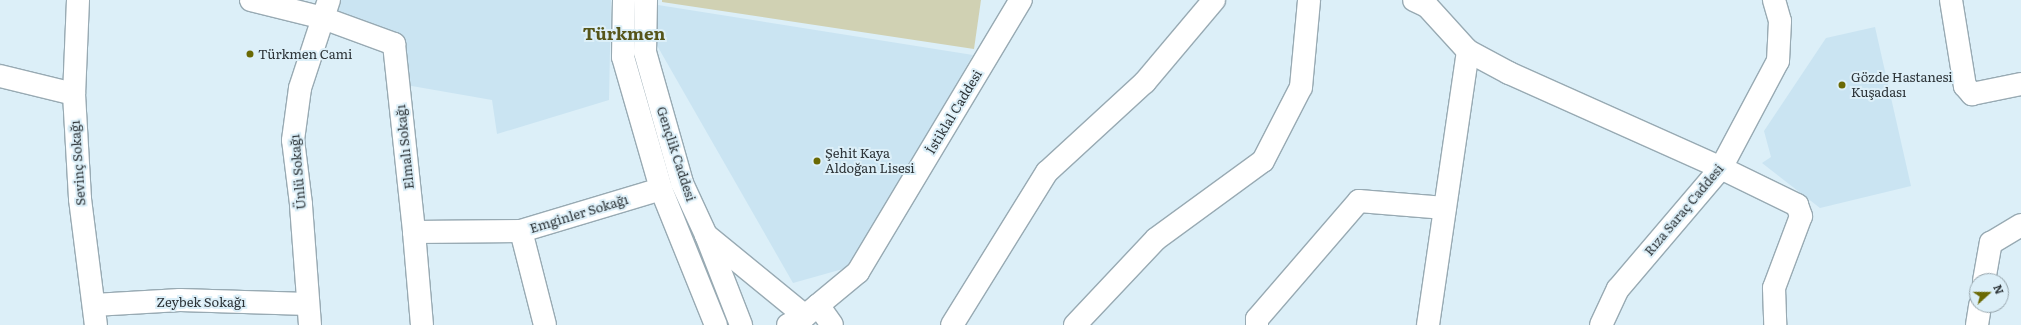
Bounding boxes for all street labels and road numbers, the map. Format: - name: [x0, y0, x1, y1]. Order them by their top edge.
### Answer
- street label: İstiklal Caddesi: [923, 67, 985, 157]
- street label: Elmalı Sokağı: [393, 104, 417, 190]
- street label: Gençlik Caddesi: [653, 105, 699, 203]
- street label: Sevinç Sokağı: [67, 120, 89, 206]
- street label: Ünlü Sokağı: [287, 134, 309, 210]
- street label: Rıza Saraç Caddesi: [1641, 161, 1727, 259]
- street label: Emginler Sokağı: [528, 192, 630, 236]
- street label: Zeybek Sokağı: [157, 294, 245, 310]

